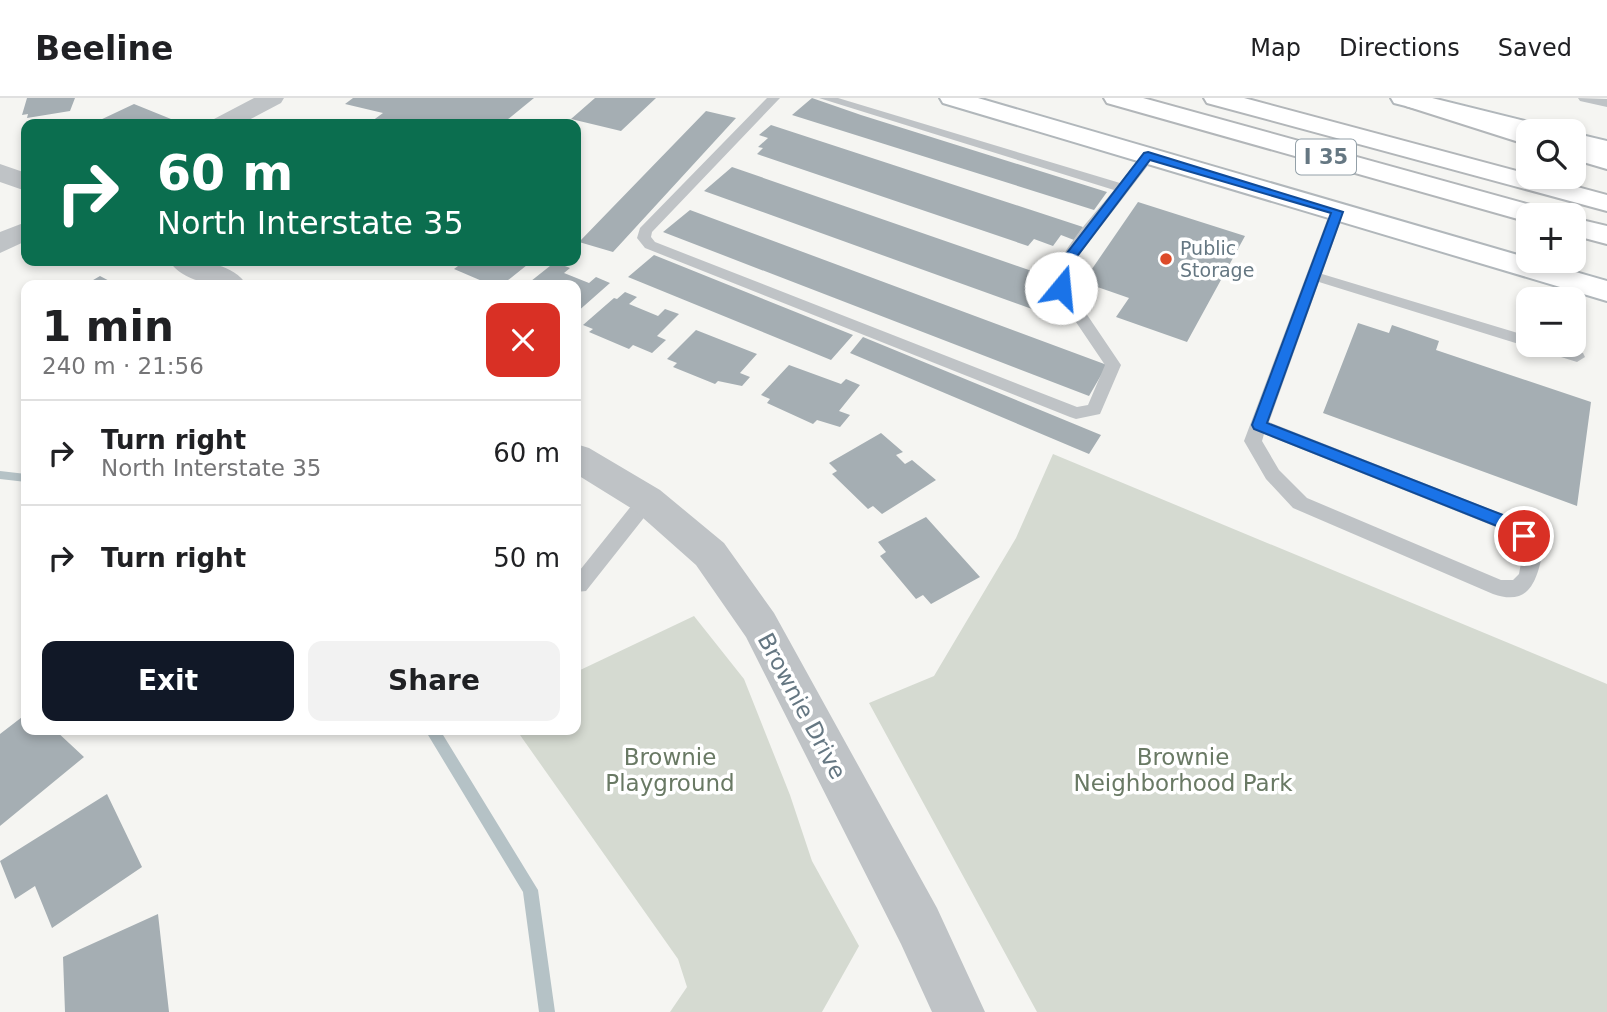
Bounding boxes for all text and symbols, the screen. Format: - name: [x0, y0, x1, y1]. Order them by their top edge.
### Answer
- text: Beeline: [35, 29, 173, 68]
- text: Map: [1250, 34, 1301, 62]
- text: Directions: [1339, 34, 1460, 62]
- text: Saved: [1498, 34, 1572, 62]
- map controls: [1516, 119, 1586, 357]
- button: search: [1516, 119, 1586, 189]
- road number: I 35: [1296, 140, 1356, 174]
- text: 60 m: [157, 145, 293, 202]
- icon: right: [42, 147, 133, 238]
- button: +: [1516, 203, 1586, 273]
- text: North Interstate 35: [157, 204, 464, 242]
- place label: Public Storage: [1180, 237, 1254, 281]
- position arrow: [1024, 251, 1098, 325]
- marker: Public Storage: [1158, 251, 1174, 267]
- button: −: [1516, 287, 1586, 357]
- text: 1 min: [42, 302, 174, 351]
- button: close: [486, 303, 560, 377]
- text: 240 m · 21:56: [42, 353, 204, 379]
- text: Turn right: [101, 425, 246, 455]
- icon: right: [42, 434, 80, 472]
- text: 60 m: [493, 438, 560, 468]
- text: North Interstate 35: [101, 455, 321, 481]
- pin: [1494, 506, 1554, 566]
- icon: arrive: [1505, 517, 1543, 555]
- icon: right: [42, 539, 80, 577]
- text: Turn right: [101, 543, 246, 573]
- text: 50 m: [493, 543, 560, 573]
- street label: Brownie Drive: [753, 629, 851, 783]
- button: Exit: [42, 641, 294, 721]
- button: Share: [308, 641, 560, 721]
- park label: Brownie Playground: [605, 744, 735, 796]
- park label: Brownie Neighborhood Park: [1074, 744, 1293, 796]

